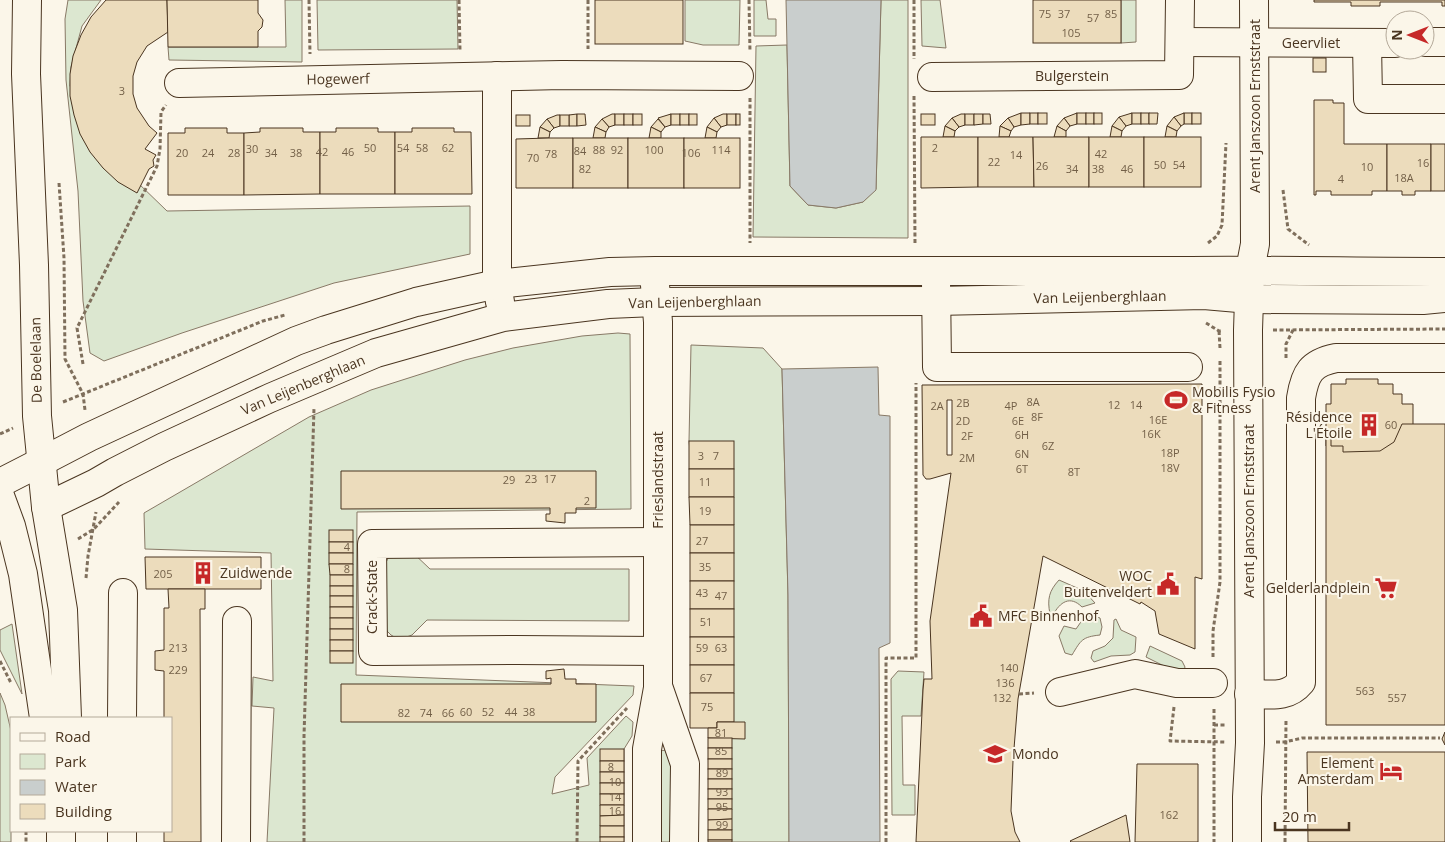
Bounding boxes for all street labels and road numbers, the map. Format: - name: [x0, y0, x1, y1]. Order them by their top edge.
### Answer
- street label: Arent Janszoon Ernststraat: [1245, 19, 1264, 193]
- street label: Geervliet: [1282, 33, 1340, 52]
- street label: Bulgerstein: [1035, 66, 1109, 85]
- street label: Hogewerf: [306, 68, 371, 89]
- street label: Van Leijenberghlaan: [1033, 286, 1167, 307]
- street label: Van Leijenberghlaan: [628, 291, 762, 312]
- street label: De Boelelaan: [25, 317, 46, 403]
- street label: Van Leijenberghlaan: [238, 350, 368, 419]
- street label: Arent Janszoon Ernststraat: [1239, 424, 1258, 598]
- street label: Frieslandstraat: [648, 431, 667, 529]
- street label: Crack-State: [362, 560, 381, 634]

